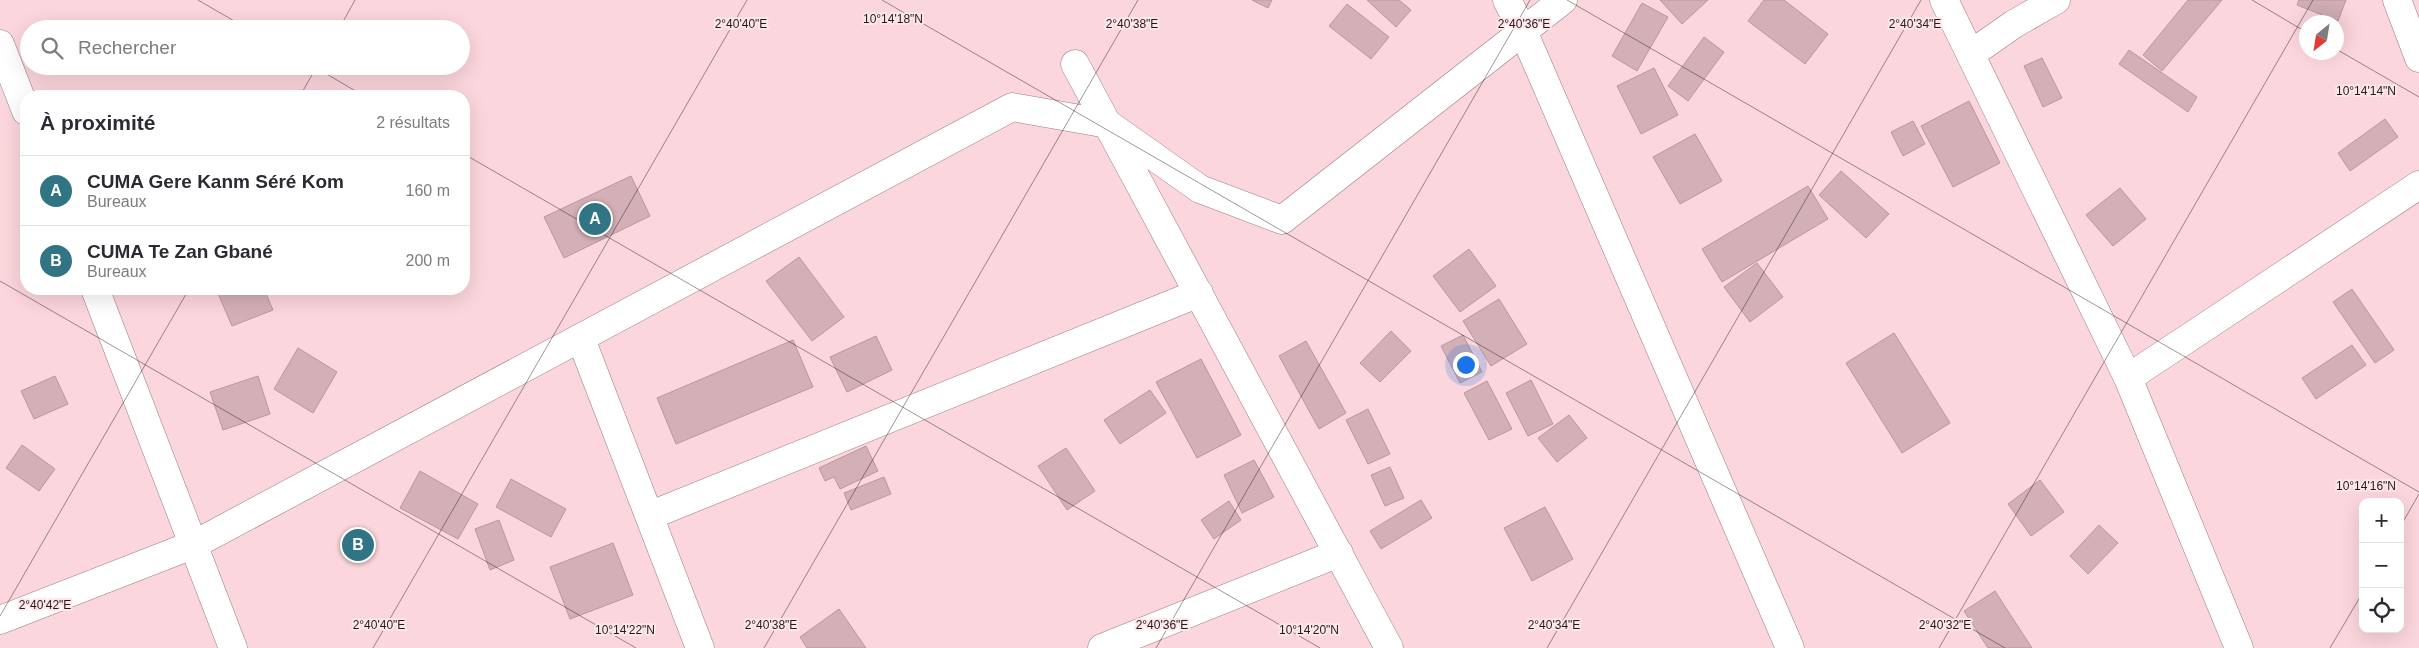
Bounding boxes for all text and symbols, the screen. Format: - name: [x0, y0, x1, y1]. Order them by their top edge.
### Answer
- text: 10°14'18"N: [863, 12, 923, 26]
- north arrow: [2299, 15, 2344, 60]
- text: 2°40'40"E: [715, 17, 767, 31]
- text: 2°40'38"E: [1106, 17, 1158, 31]
- text: 2°40'36"E: [1498, 17, 1550, 31]
- text: 2°40'34"E: [1889, 17, 1941, 31]
- search box: [20, 20, 470, 75]
- icon: search: [38, 34, 66, 62]
- text: Rechercher: [78, 37, 176, 58]
- text: 10°14'14"N: [2336, 84, 2396, 98]
- text: À proximité: [40, 111, 156, 134]
- text: 2 résultats: [376, 114, 450, 131]
- text: CUMA Gere Kanm Séré Kom: [87, 171, 344, 192]
- text: A: [50, 182, 62, 199]
- text: 160 m: [406, 182, 450, 199]
- text: Bureaux: [87, 193, 147, 210]
- pin: A: [579, 200, 611, 238]
- text: CUMA Te Zan Gbané: [87, 241, 273, 262]
- text: B: [50, 252, 62, 269]
- text: 200 m: [406, 252, 450, 269]
- text: Bureaux: [87, 263, 147, 280]
- your location: [1453, 352, 1479, 378]
- text: 10°14'16"N: [2336, 479, 2396, 493]
- map controls: [2359, 498, 2404, 633]
- button: +: [2359, 498, 2404, 543]
- pin: B: [342, 526, 374, 564]
- button: −: [2359, 543, 2404, 588]
- button: locate: [2359, 588, 2404, 633]
- text: 2°40'42"E: [19, 598, 71, 612]
- text: 2°40'40"E: [353, 618, 405, 632]
- text: 2°40'38"E: [745, 618, 797, 632]
- text: 2°40'36"E: [1136, 618, 1188, 632]
- text: 2°40'34"E: [1528, 618, 1580, 632]
- text: 2°40'32"E: [1919, 618, 1971, 632]
- text: 10°14'22"N: [595, 623, 655, 637]
- text: 10°14'20"N: [1279, 623, 1339, 637]

